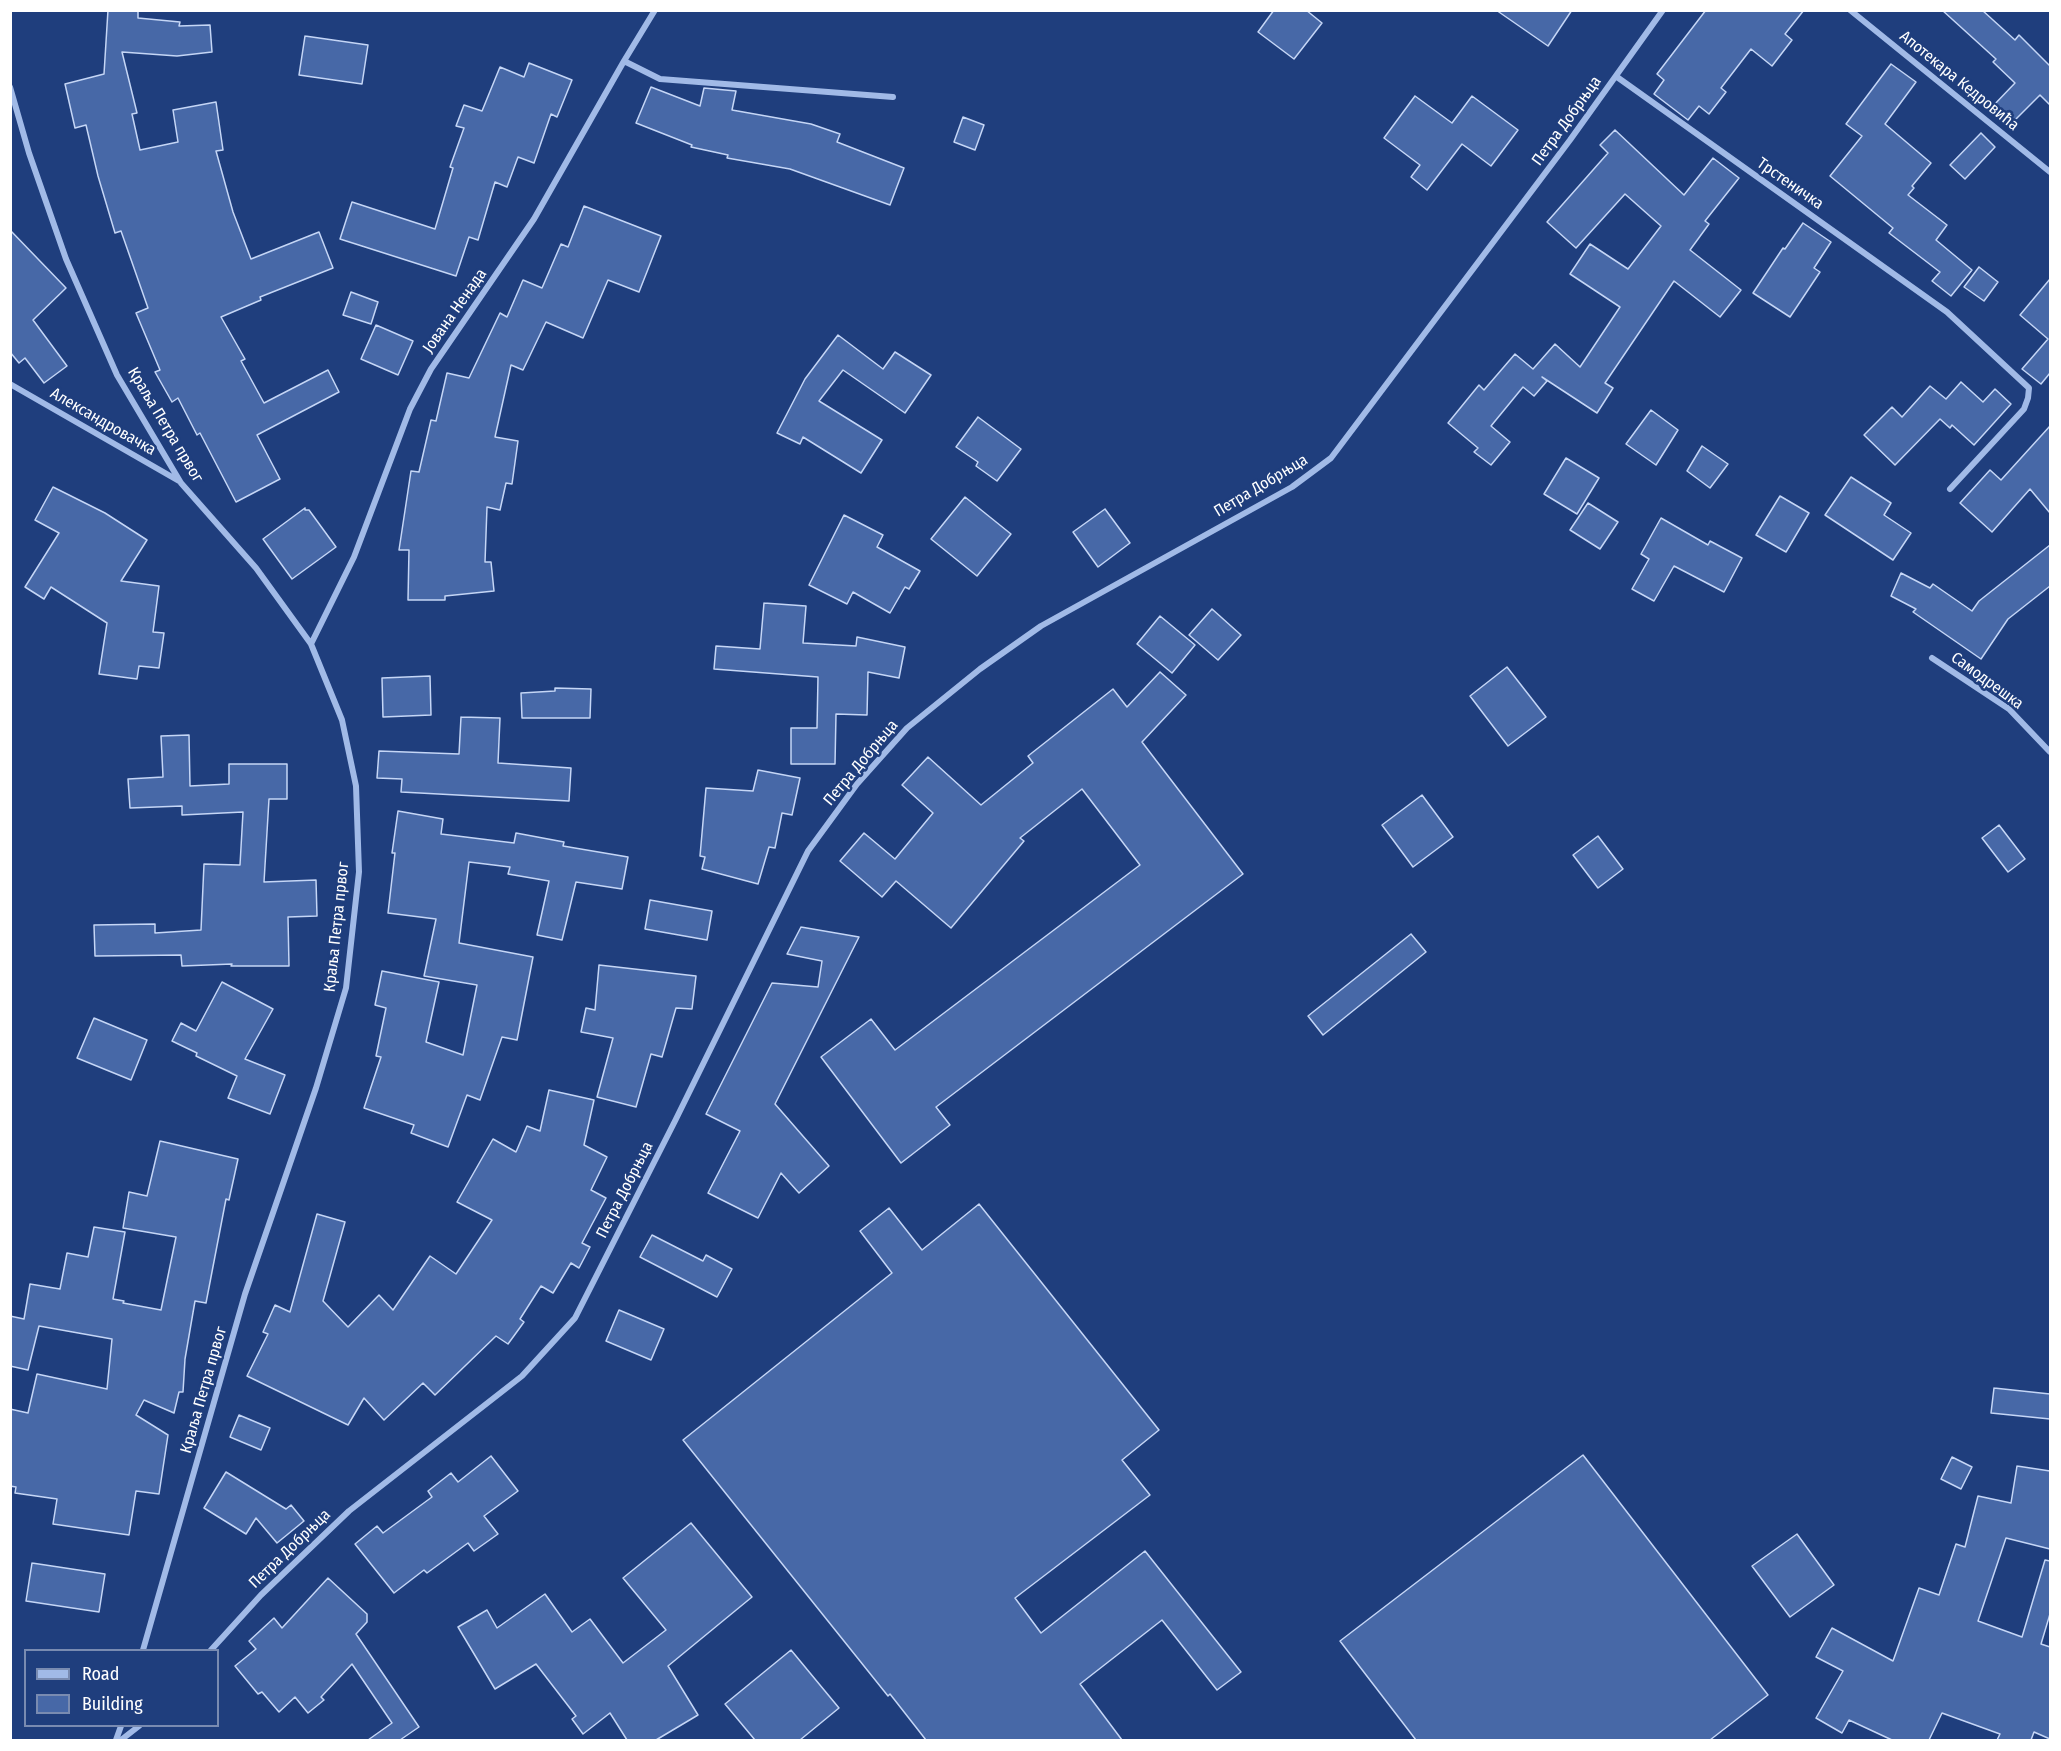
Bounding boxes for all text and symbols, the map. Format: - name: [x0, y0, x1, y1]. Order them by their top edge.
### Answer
- street label: Апотекара Кедровића: [1895, 27, 2023, 135]
- street label: Петра Добрњца: [1528, 73, 1606, 169]
- street label: Трстеничка: [1753, 154, 1827, 214]
- street label: Јована Ненада: [419, 265, 491, 357]
- street label: Краља Петра првог: [123, 364, 207, 486]
- street label: Александровачка: [47, 384, 159, 460]
- street label: Петра Добрњца: [1211, 451, 1311, 521]
- street label: Самодрешка: [1947, 648, 2027, 714]
- street label: Петра Добрњца: [820, 716, 902, 810]
- street label: Краља Петра првог: [321, 861, 353, 993]
- street label: Петра Добрњца: [592, 1139, 658, 1241]
- street label: Краља Петра првог: [177, 1324, 231, 1456]
- street label: Петра Добрњца: [245, 1505, 335, 1593]
- legend: [24, 1649, 219, 1727]
- text: Road: [82, 1663, 119, 1685]
- text: Building: [82, 1693, 143, 1715]

